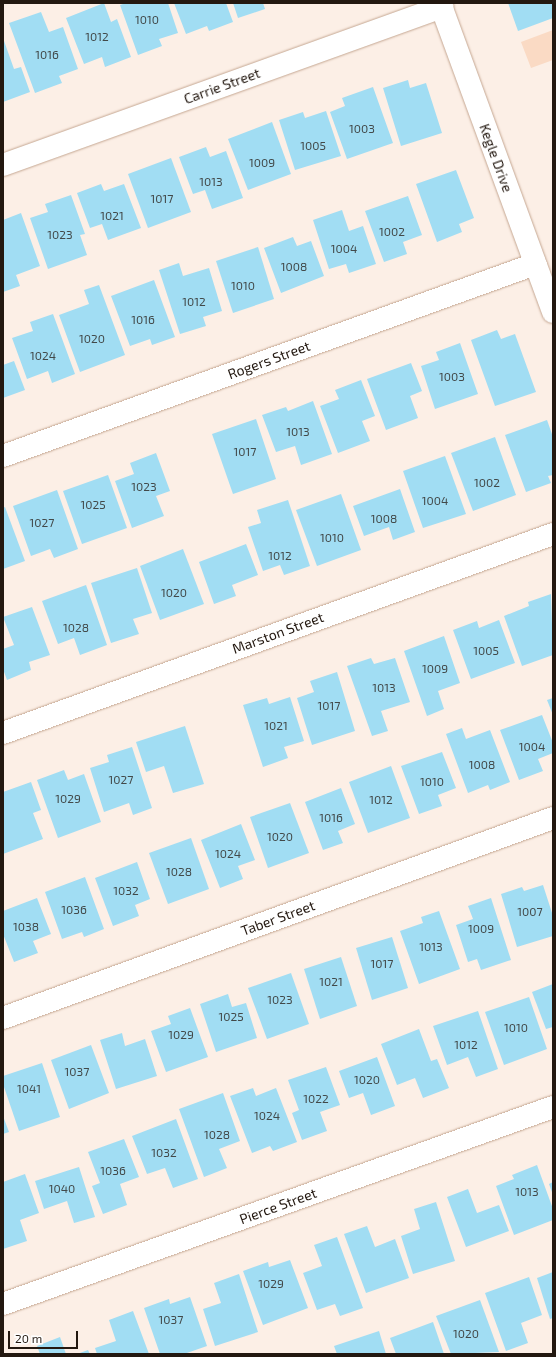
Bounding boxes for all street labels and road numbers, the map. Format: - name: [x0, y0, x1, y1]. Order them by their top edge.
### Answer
- street label: Carrie Street: [182, 64, 262, 108]
- street label: Kegle Drive: [476, 122, 516, 194]
- street label: Rogers Street: [225, 337, 313, 383]
- street label: Marston Street: [230, 609, 326, 657]
- street label: Taber Street: [239, 897, 317, 939]
- street label: Pierce Street: [237, 1184, 319, 1228]

